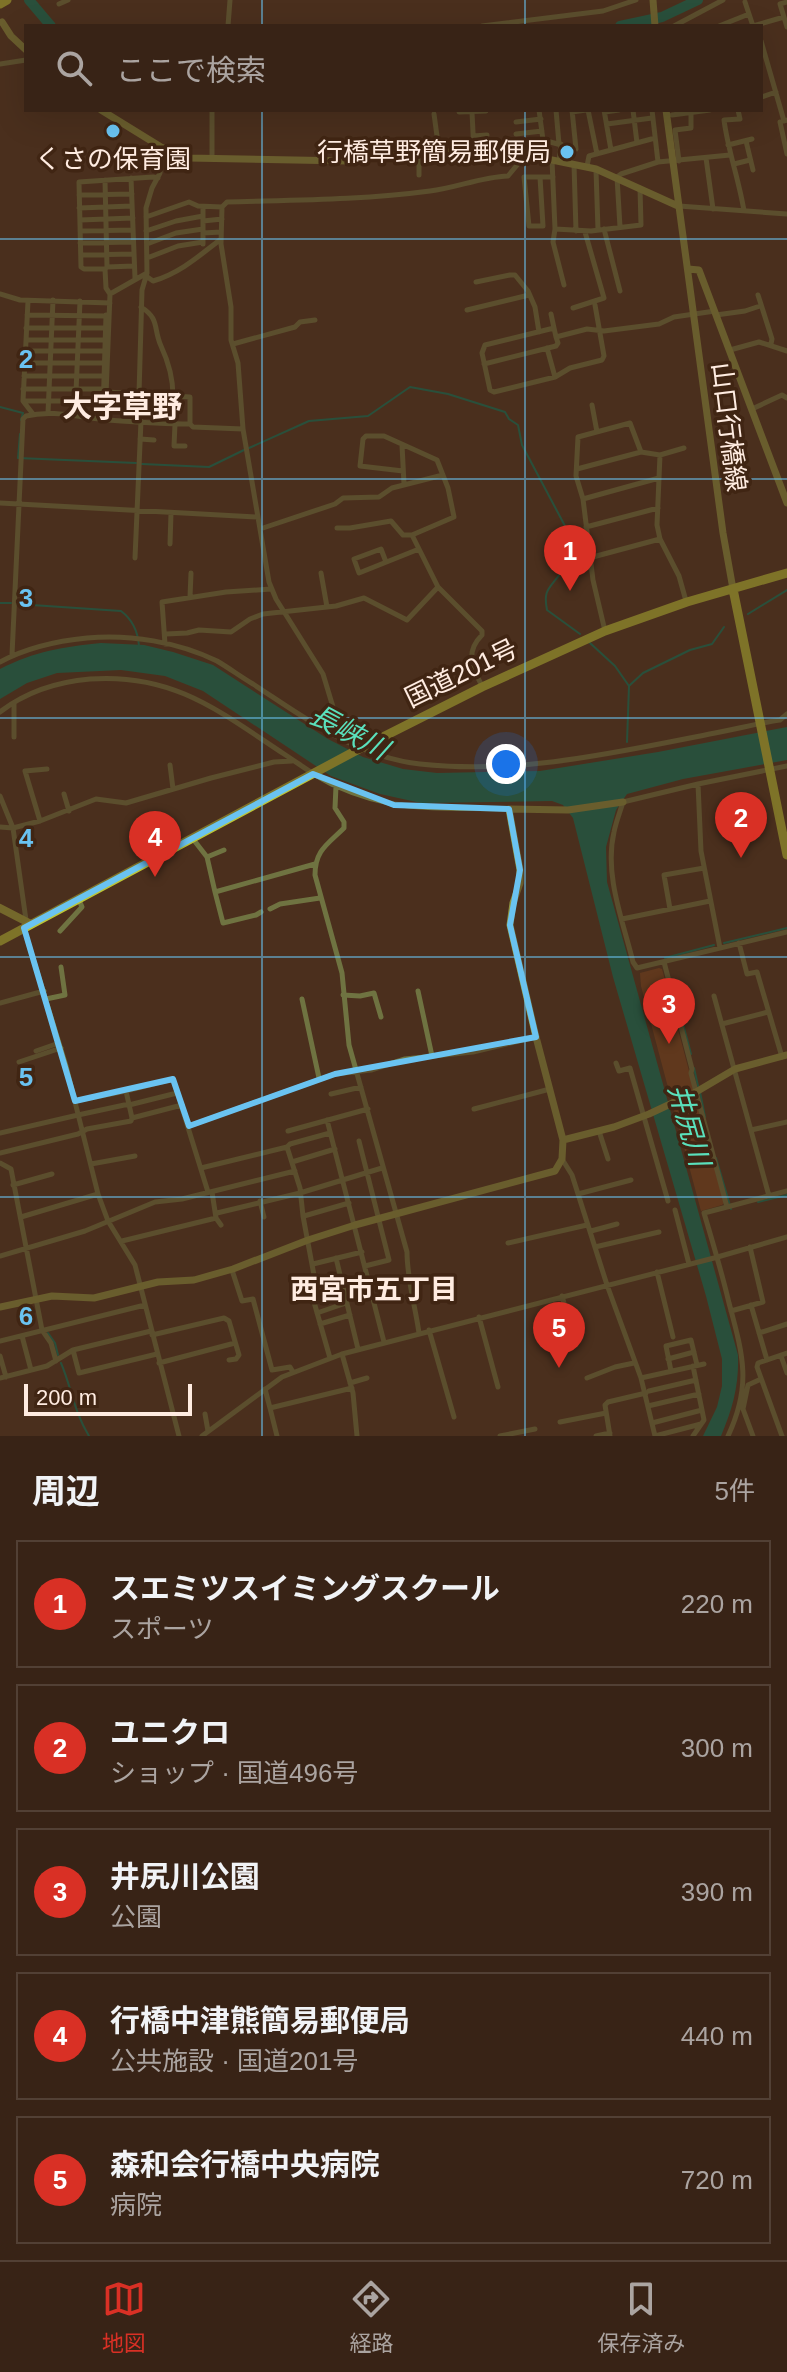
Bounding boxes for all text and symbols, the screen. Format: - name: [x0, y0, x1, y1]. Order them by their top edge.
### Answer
- search box: [24, 24, 763, 112]
- icon: search: [52, 46, 96, 90]
- text: ここで検索: [116, 54, 266, 87]
- marker: くさの保育園: [104, 122, 122, 140]
- place label: 行橋草野簡易郵便局: [317, 137, 551, 167]
- marker: 行橋草野簡易郵便局: [558, 143, 576, 161]
- place label: くさの保育園: [35, 144, 191, 174]
- text: 2: [19, 344, 33, 374]
- street label: 山口行橋線: [706, 361, 752, 493]
- district label: 大字草野: [62, 390, 182, 423]
- pin: 1: [544, 525, 596, 591]
- text: 3: [19, 583, 33, 613]
- street label: 国道201号: [400, 633, 522, 713]
- water label: 長峡川: [305, 699, 396, 767]
- your location: [486, 744, 526, 784]
- pin: 2: [715, 792, 767, 858]
- pin: 4: [129, 811, 181, 877]
- text: 4: [19, 823, 34, 853]
- pin: 3: [643, 978, 695, 1044]
- text: 5: [19, 1062, 33, 1092]
- water label: 井尻川: [663, 1080, 716, 1173]
- district label: 西宮市五丁目: [290, 1274, 458, 1305]
- text: 6: [19, 1301, 33, 1331]
- pin: 5: [533, 1302, 585, 1368]
- scale bar: [24, 1380, 192, 1416]
- text: 200 m: [36, 1385, 97, 1410]
- text: 周辺: [32, 1472, 100, 1510]
- text: 5件: [715, 1476, 755, 1506]
- text: スエミツスイミングスクール: [110, 1572, 500, 1605]
- text: 1: [53, 1589, 67, 1619]
- text: 220 m: [681, 1589, 753, 1619]
- text: スポーツ: [110, 1614, 213, 1644]
- text: ユニクロ: [110, 1716, 230, 1749]
- text: 2: [53, 1733, 67, 1763]
- text: 300 m: [681, 1733, 753, 1763]
- text: ショップ · 国道496号: [110, 1758, 359, 1788]
- text: 井尻川公園: [110, 1860, 260, 1893]
- text: 3: [53, 1877, 67, 1907]
- text: 390 m: [681, 1877, 753, 1907]
- text: 公園: [110, 1902, 162, 1932]
- text: 行橋中津熊簡易郵便局: [110, 2004, 410, 2037]
- text: 4: [53, 2021, 67, 2051]
- text: 440 m: [681, 2021, 753, 2051]
- text: 公共施設 · 国道201号: [110, 2046, 359, 2076]
- text: 森和会行橋中央病院: [110, 2148, 380, 2181]
- text: 5: [53, 2165, 67, 2195]
- text: 720 m: [681, 2165, 753, 2195]
- text: 病院: [110, 2190, 162, 2220]
- tab: 地図: [102, 2277, 146, 2357]
- tab: 経路: [349, 2277, 393, 2357]
- tab: 保存済み: [597, 2277, 685, 2357]

